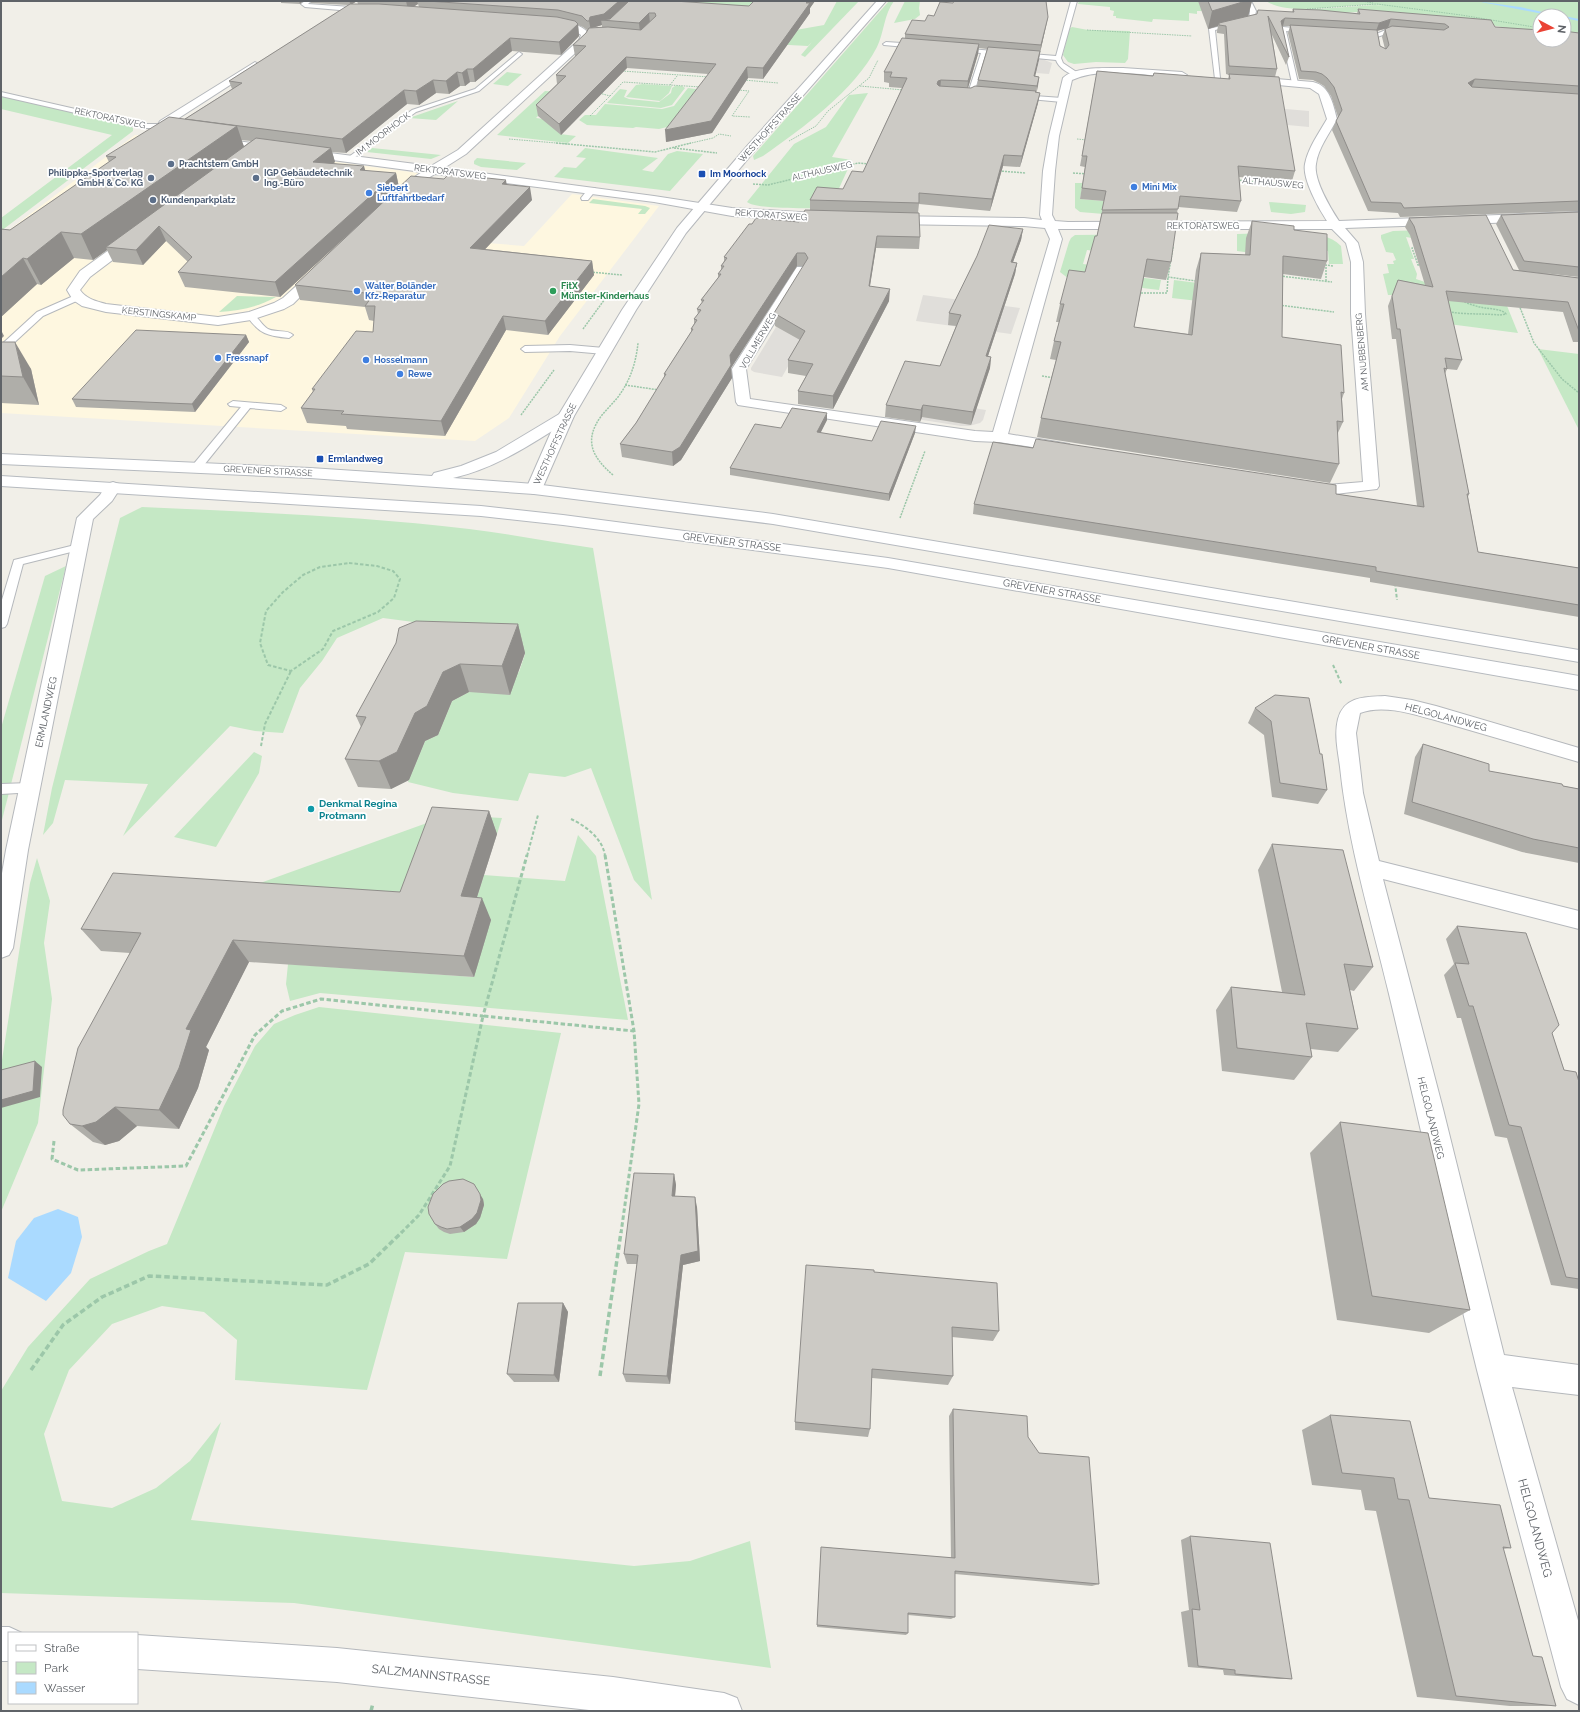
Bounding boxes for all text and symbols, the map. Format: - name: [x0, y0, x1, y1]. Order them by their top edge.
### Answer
- north arrow: [1532, 8, 1572, 48]
- text: N: [1554, 24, 1568, 34]
- street label: WESTHOFFSTRASSE: [737, 91, 804, 164]
- street label: REKTORATSWEG: [73, 106, 147, 130]
- street label: IM MOORHOCK: [354, 110, 412, 158]
- marker: Prachtstern GmbH: [166, 159, 176, 169]
- place label: Prachtstern GmbH: [179, 159, 259, 169]
- street label: ALTHAUSWEG: [791, 159, 853, 183]
- street label: REKTORATSWEG: [413, 163, 487, 181]
- place label: Philippka-Sportverlag GmbH & Co. KG: [48, 168, 143, 188]
- place label: IGP Gebäudetechnik Ing.-Büro: [264, 168, 353, 188]
- marker: Im Moorhock: [697, 169, 707, 179]
- place label: Im Moorhock: [710, 169, 767, 179]
- marker: Philippka-Sportverlag GmbH & Co. KG: [146, 173, 156, 183]
- marker: IGP Gebäudetechnik Ing.-Büro: [251, 173, 261, 183]
- street label: ALTHAUSWEG: [1242, 175, 1304, 191]
- marker: Mini Mix: [1129, 182, 1139, 192]
- place label: Mini Mix: [1142, 182, 1177, 192]
- place label: Siebert Luftfahrtbedarf: [377, 183, 445, 203]
- marker: Siebert Luftfahrtbedarf: [364, 188, 374, 198]
- marker: Kundenparkplatz: [148, 195, 158, 205]
- place label: Kundenparkplatz: [161, 195, 236, 205]
- street label: REKTORATSWEG: [734, 207, 808, 223]
- street label: REKTORATSWEG: [1167, 221, 1239, 231]
- place label: Walter Boländer Kfz-Reparatur: [365, 281, 436, 301]
- place label: FitX Münster-Kinderhaus: [561, 281, 650, 301]
- marker: Walter Boländer Kfz-Reparatur: [352, 286, 362, 296]
- marker: FitX Münster-Kinderhaus: [548, 286, 558, 296]
- street label: KERSTINGSKAMP: [121, 305, 197, 323]
- street label: VOLLMERWEG: [738, 311, 778, 371]
- street label: AM NUBBENBERG: [1354, 313, 1370, 391]
- marker: Fressnapf: [213, 353, 223, 363]
- place label: Fressnapf: [226, 353, 269, 363]
- marker: Hosselmann: [361, 355, 371, 365]
- place label: Hosselmann: [374, 355, 428, 365]
- marker: Rewe: [395, 369, 405, 379]
- place label: Rewe: [408, 369, 432, 379]
- street label: WESTHOFFSTRASSE: [532, 401, 579, 486]
- marker: Ermlandweg: [315, 454, 325, 464]
- place label: Ermlandweg: [328, 454, 383, 464]
- street label: GREVENER STRASSE: [223, 464, 313, 478]
- street label: GREVENER STRASSE: [682, 531, 782, 553]
- street label: GREVENER STRASSE: [1002, 577, 1102, 605]
- street label: GREVENER STRASSE: [1321, 633, 1421, 661]
- street label: ERMLANDWEG: [33, 676, 59, 748]
- street label: HELGOLANDWEG: [1404, 701, 1488, 733]
- place label: Denkmal Regina Protmann: [319, 798, 398, 821]
- marker: Denkmal Regina Protmann: [306, 804, 316, 814]
- street label: HELGOLANDWEG: [1415, 1076, 1447, 1160]
- street label: HELGOLANDWEG: [1515, 1477, 1555, 1579]
- legend: [8, 1632, 138, 1704]
- text: Straße: [44, 1641, 80, 1655]
- text: Park: [44, 1661, 69, 1675]
- street label: SALZMANNSTRASSE: [371, 1662, 491, 1688]
- text: Wasser: [44, 1681, 86, 1695]

